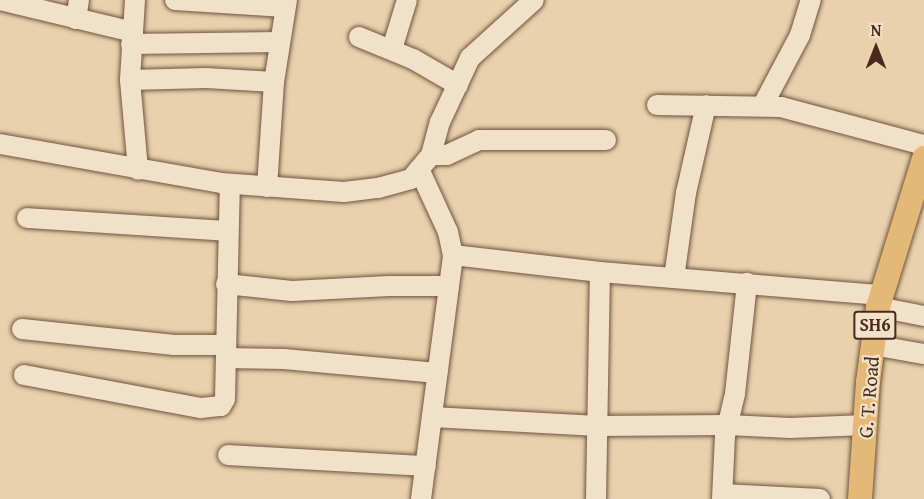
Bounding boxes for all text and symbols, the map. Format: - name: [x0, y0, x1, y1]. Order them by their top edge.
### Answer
- north arrow: [846, 18, 906, 78]
- text: N: [871, 18, 881, 42]
- road number: SH6: [852, 310, 898, 340]
- street label: G. T. Road: [852, 355, 884, 439]

